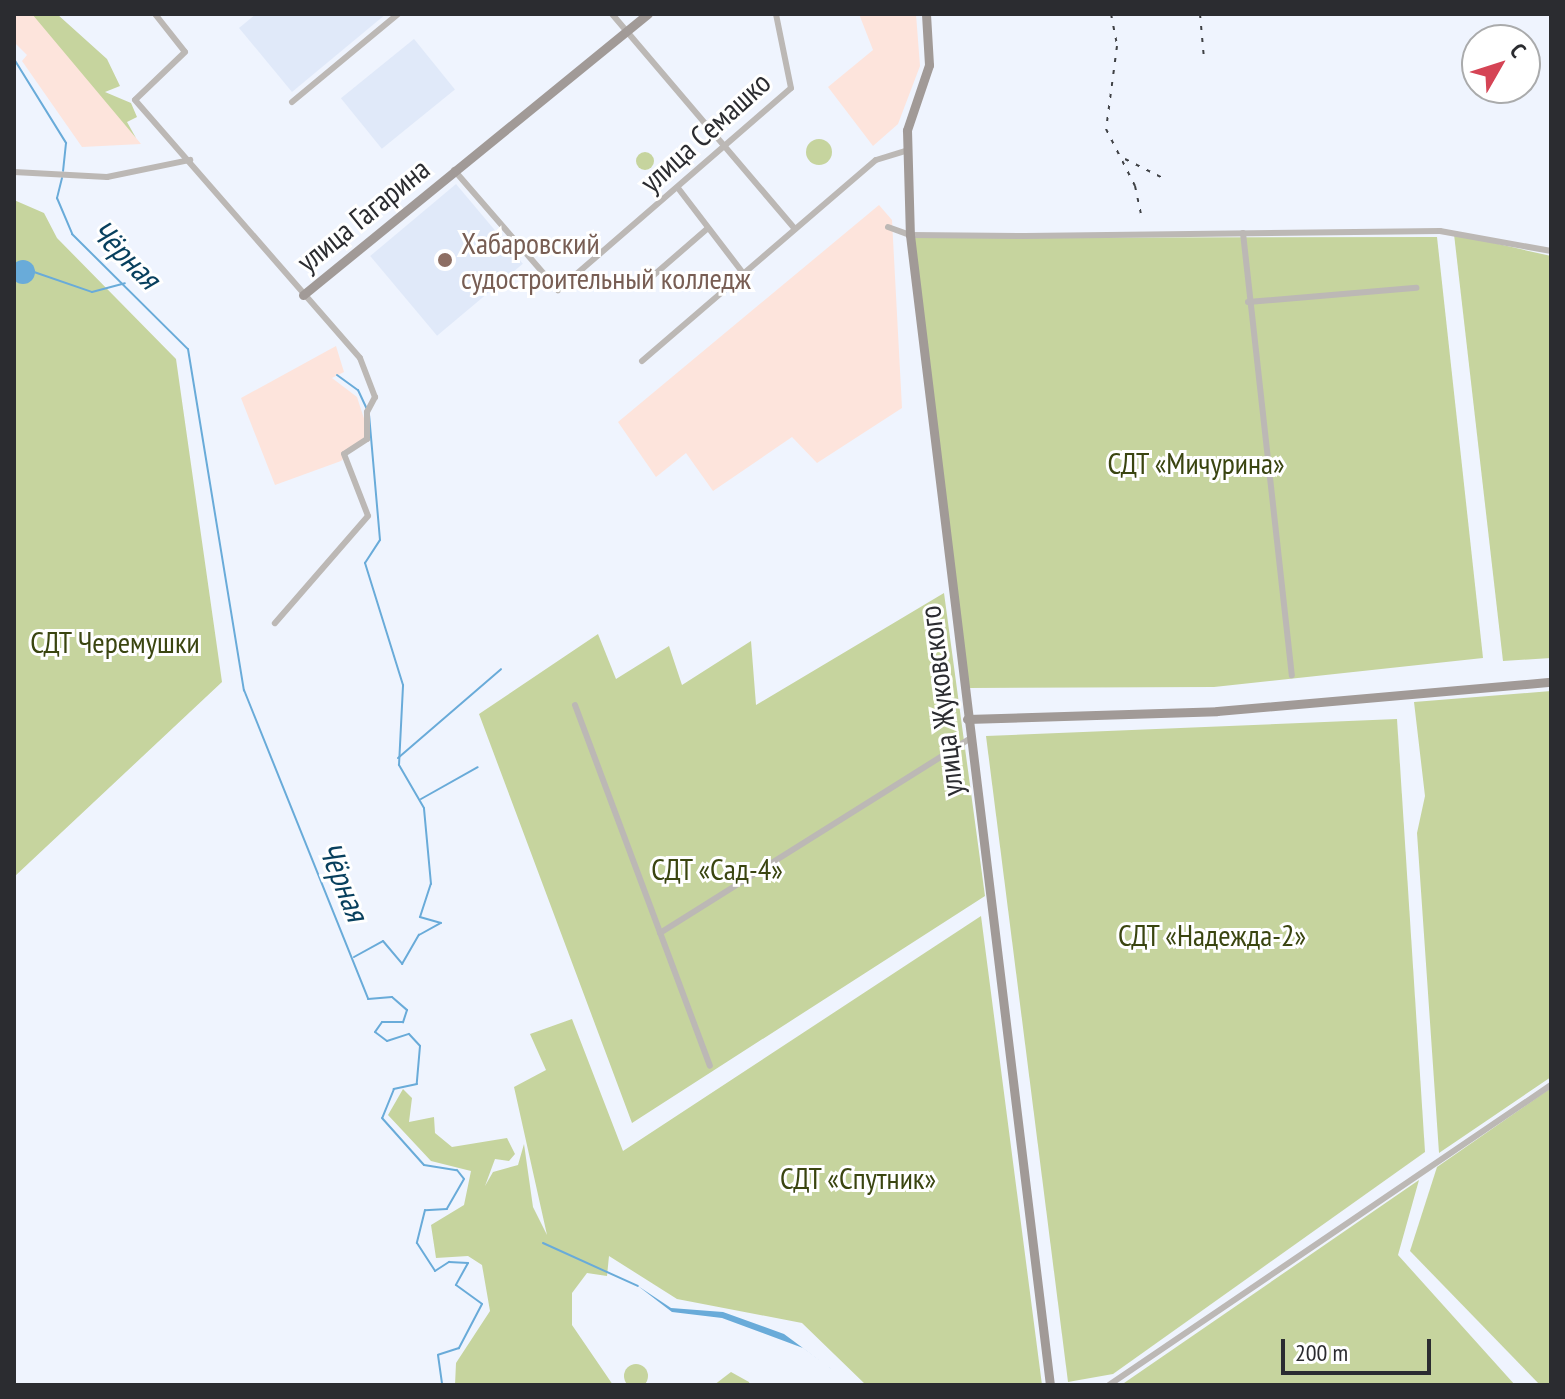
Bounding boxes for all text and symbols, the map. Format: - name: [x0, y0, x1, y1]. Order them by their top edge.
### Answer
- north arrow: [1461, 24, 1541, 104]
- text: С: [1504, 37, 1532, 63]
- street label: улица Семашко: [632, 64, 778, 200]
- street label: улица Гагарина: [289, 151, 437, 279]
- water label: Чёрная: [84, 212, 168, 296]
- place label: Хабаровский судостроительный колледж: [461, 225, 751, 296]
- marker: Хабаровский судостроительный колледж: [436, 251, 454, 269]
- park label: СДТ «Мичурина»: [1107, 445, 1285, 481]
- street label: улица Жуковского: [911, 604, 971, 798]
- park label: СДТ Черемушки: [30, 624, 200, 660]
- water label: Чёрная: [311, 836, 377, 926]
- park label: СДТ «Сад-4»: [651, 851, 783, 887]
- park label: СДТ «Надежда-2»: [1118, 917, 1306, 953]
- park label: СДТ «Спутник»: [780, 1160, 936, 1196]
- scale bar: [1285, 1323, 1435, 1373]
- text: 200 m: [1295, 1337, 1348, 1368]

